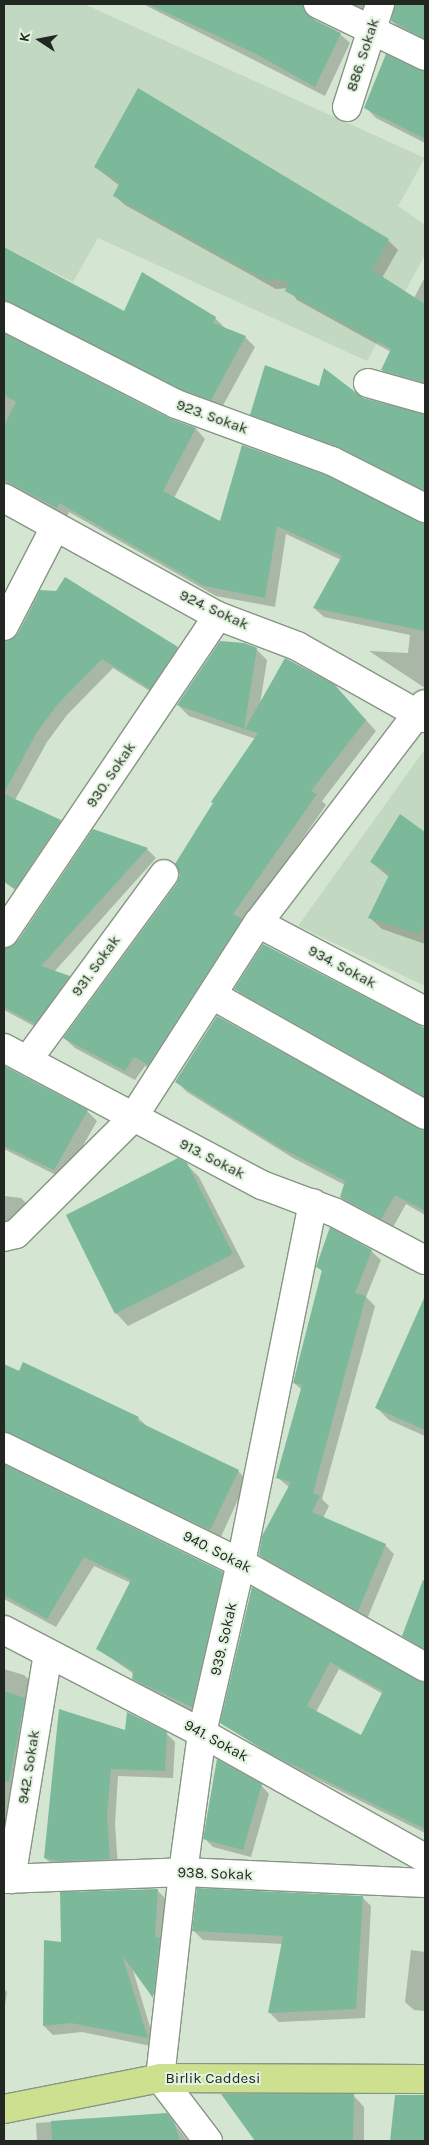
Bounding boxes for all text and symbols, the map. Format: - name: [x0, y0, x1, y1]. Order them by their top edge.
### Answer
- north arrow: [15, 15, 65, 65]
- street label: 886. Sokak: [343, 16, 383, 94]
- text: K: [16, 31, 34, 43]
- street label: 923. Sokak: [174, 396, 250, 438]
- street label: 924. Sokak: [176, 586, 252, 634]
- street label: 930. Sokak: [83, 739, 139, 811]
- street label: 931. Sokak: [68, 932, 124, 1000]
- street label: 934. Sokak: [305, 942, 379, 992]
- street label: 913. Sokak: [176, 1135, 248, 1183]
- street label: 940. Sokak: [180, 1527, 254, 1577]
- street label: 939. Sokak: [207, 1600, 241, 1678]
- street label: 941. Sokak: [181, 1716, 251, 1766]
- street label: 942. Sokak: [14, 1729, 44, 1805]
- street label: 938. Sokak: [177, 1864, 253, 1884]
- street label: Birlik Caddesi: [165, 2070, 261, 2088]

